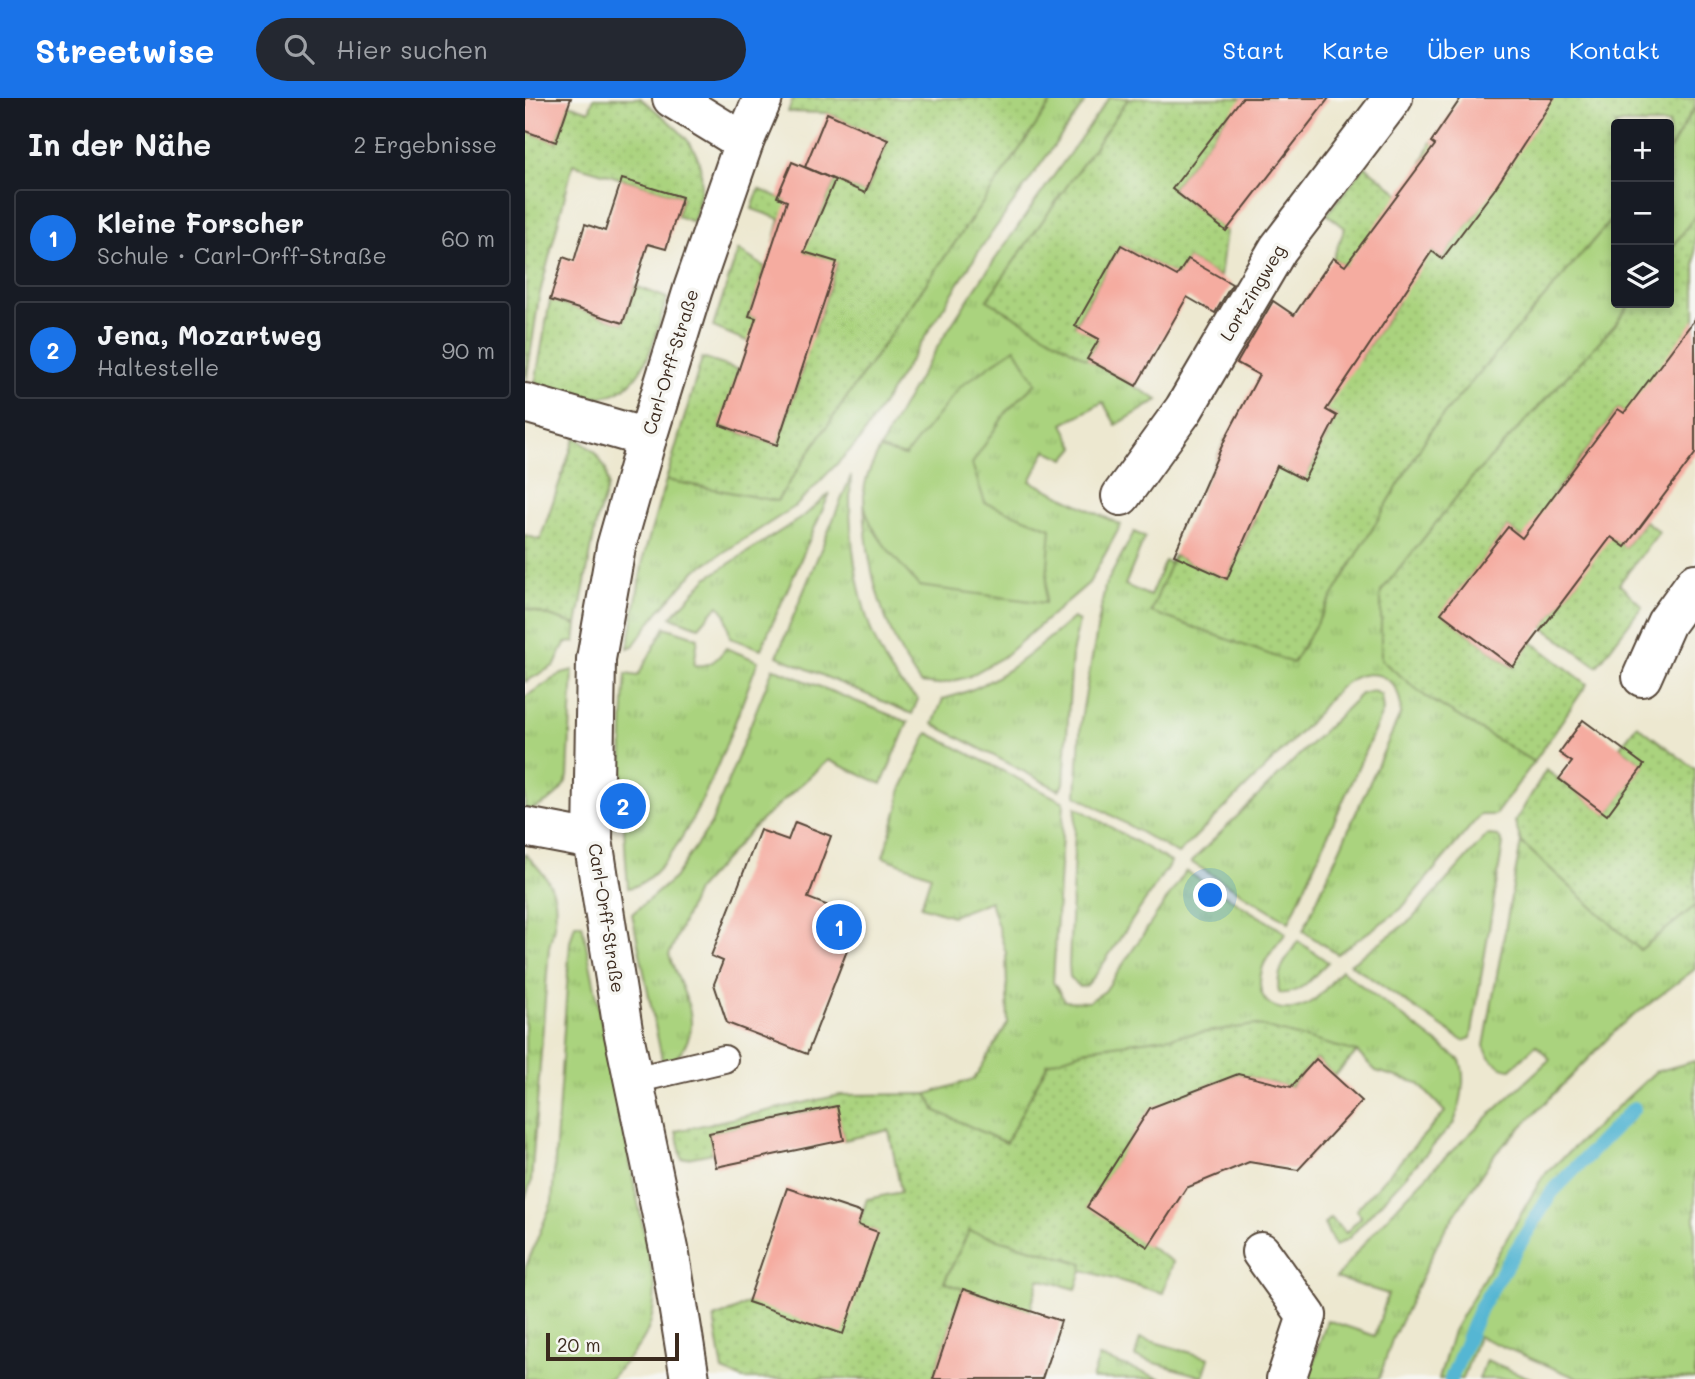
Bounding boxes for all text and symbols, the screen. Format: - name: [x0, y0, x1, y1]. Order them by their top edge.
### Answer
- search box: [256, 18, 746, 81]
- text: Streetwise: [35, 28, 214, 71]
- icon: search: [280, 30, 318, 68]
- text: Hier suchen: [336, 32, 488, 66]
- text: Start: [1222, 34, 1284, 65]
- text: Karte: [1322, 34, 1389, 65]
- text: Über uns: [1427, 34, 1531, 65]
- text: Kontakt: [1569, 34, 1660, 65]
- map controls: [1611, 119, 1674, 308]
- button: +: [1611, 119, 1674, 182]
- text: In der Nähe: [28, 124, 211, 164]
- text: 2 Ergebnisse: [354, 129, 497, 159]
- button: −: [1611, 182, 1674, 245]
- text: Kleine Forscher: [97, 206, 304, 240]
- text: 1: [48, 223, 58, 253]
- text: 60 m: [441, 223, 495, 253]
- text: Schule · Carl-Orff-Straße: [97, 240, 387, 270]
- street label: Lortzingweg: [1214, 240, 1290, 345]
- button: layers: [1611, 245, 1674, 308]
- street label: Carl-Orff-Straße: [636, 286, 704, 437]
- text: Jena, Mozartweg: [97, 318, 321, 352]
- text: 2: [47, 335, 59, 365]
- text: 90 m: [442, 335, 495, 365]
- text: Haltestelle: [97, 352, 219, 382]
- pin: 2: [600, 780, 646, 832]
- street label: Carl-Orff-Straße: [583, 841, 631, 994]
- your location: [1193, 878, 1227, 912]
- pin: 1: [816, 901, 862, 953]
- scale bar: [546, 1330, 679, 1362]
- text: 20 m: [557, 1332, 601, 1357]

